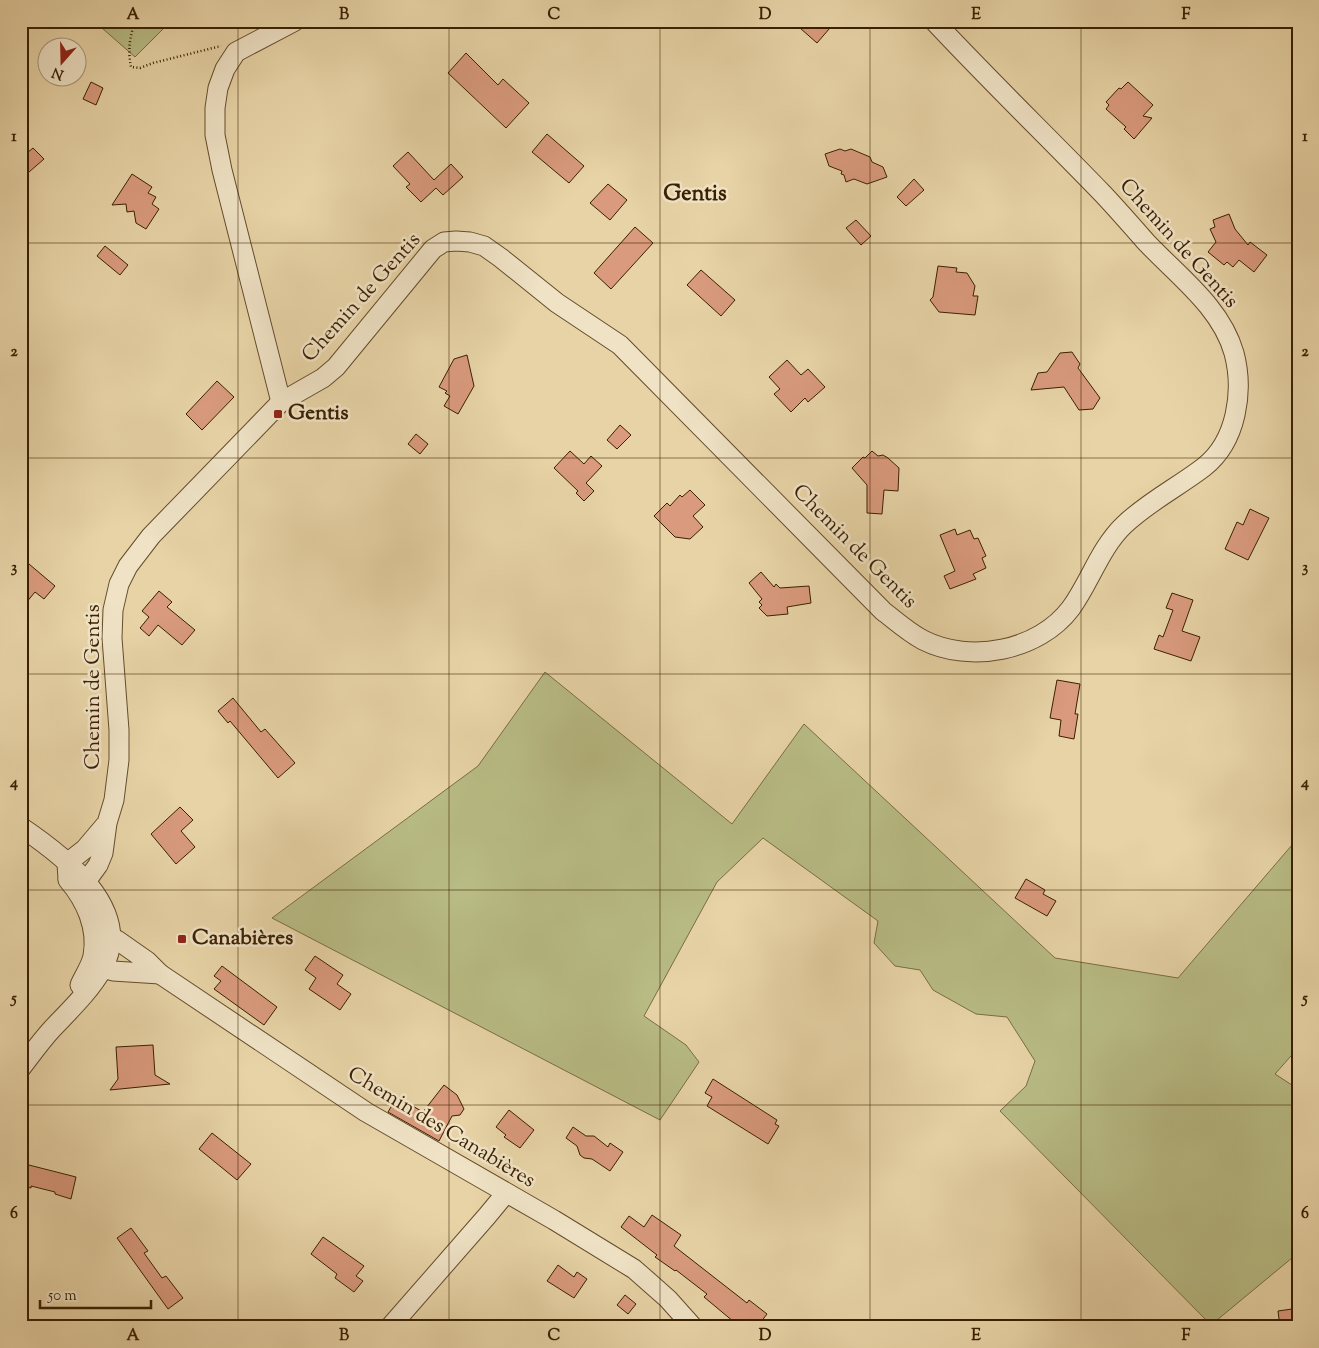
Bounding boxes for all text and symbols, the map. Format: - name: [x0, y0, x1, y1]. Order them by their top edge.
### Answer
- text: A: [127, 4, 140, 27]
- text: B: [339, 4, 349, 27]
- text: C: [548, 4, 561, 27]
- text: D: [759, 4, 772, 27]
- text: E: [971, 4, 981, 27]
- text: F: [1182, 4, 1191, 27]
- north arrow: [38, 38, 88, 88]
- text: N: [50, 61, 67, 84]
- text: 1: [11, 126, 17, 149]
- text: 1: [1302, 126, 1308, 149]
- street label: Chemin de Gentis: [1111, 172, 1245, 316]
- district label: Gentis: [663, 179, 727, 211]
- street label: Chemin de Gentis: [295, 226, 429, 370]
- text: 2: [10, 341, 18, 364]
- text: 2: [1301, 341, 1309, 364]
- place label: Gentis: [288, 399, 349, 429]
- marker: Gentis: [272, 408, 284, 420]
- street label: Chemin de Gentis: [785, 478, 923, 616]
- text: 3: [11, 557, 18, 580]
- text: 3: [1302, 557, 1309, 580]
- street label: Chemin de Gentis: [79, 604, 109, 770]
- text: 4: [9, 772, 18, 795]
- text: 4: [1300, 772, 1309, 795]
- place label: Canabières: [192, 924, 293, 954]
- marker: Canabières: [176, 933, 188, 945]
- text: 5: [9, 988, 17, 1011]
- text: 5: [1300, 988, 1308, 1011]
- street label: Chemin des Canabières: [341, 1060, 541, 1196]
- text: 6: [10, 1203, 18, 1226]
- text: 6: [1301, 1203, 1309, 1226]
- scale bar: [40, 1278, 151, 1310]
- text: 50 m: [47, 1286, 77, 1307]
- text: A: [127, 1325, 140, 1348]
- text: B: [339, 1325, 349, 1348]
- text: C: [548, 1325, 561, 1348]
- text: D: [759, 1325, 772, 1348]
- text: E: [971, 1325, 981, 1348]
- text: F: [1182, 1325, 1191, 1348]

